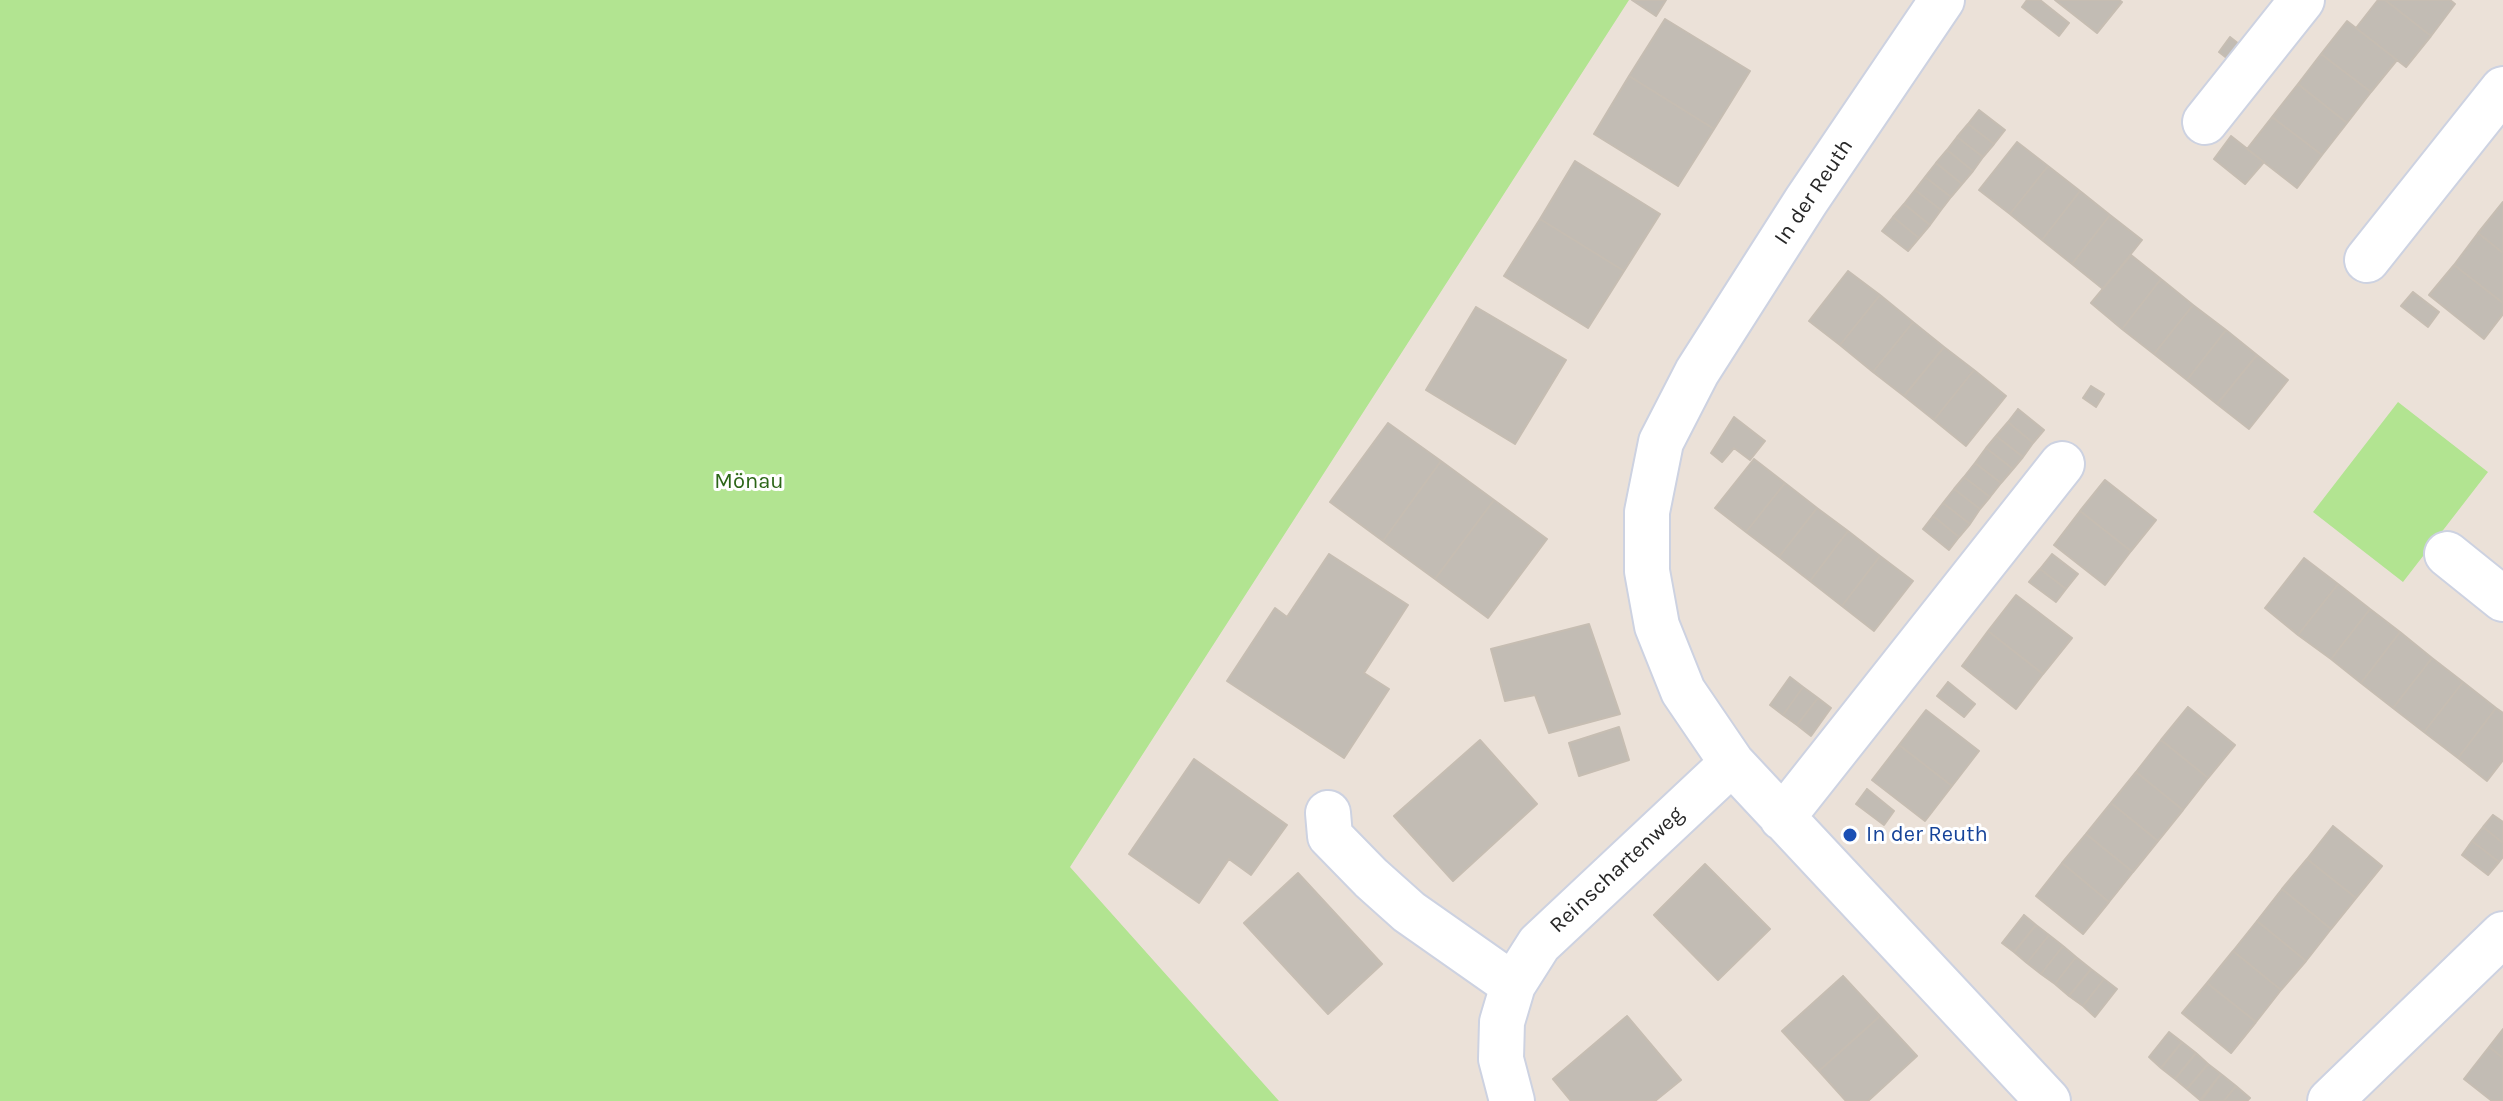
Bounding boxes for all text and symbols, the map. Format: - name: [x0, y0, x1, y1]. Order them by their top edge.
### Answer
- street label: In der Reuth: [1769, 134, 1859, 250]
- park label: Mönau: [714, 469, 784, 495]
- street label: Reinschartenweg: [1545, 801, 1689, 939]
- place label: In der Reuth: [1866, 822, 1988, 848]
- marker: In der Reuth: [1841, 826, 1859, 844]

